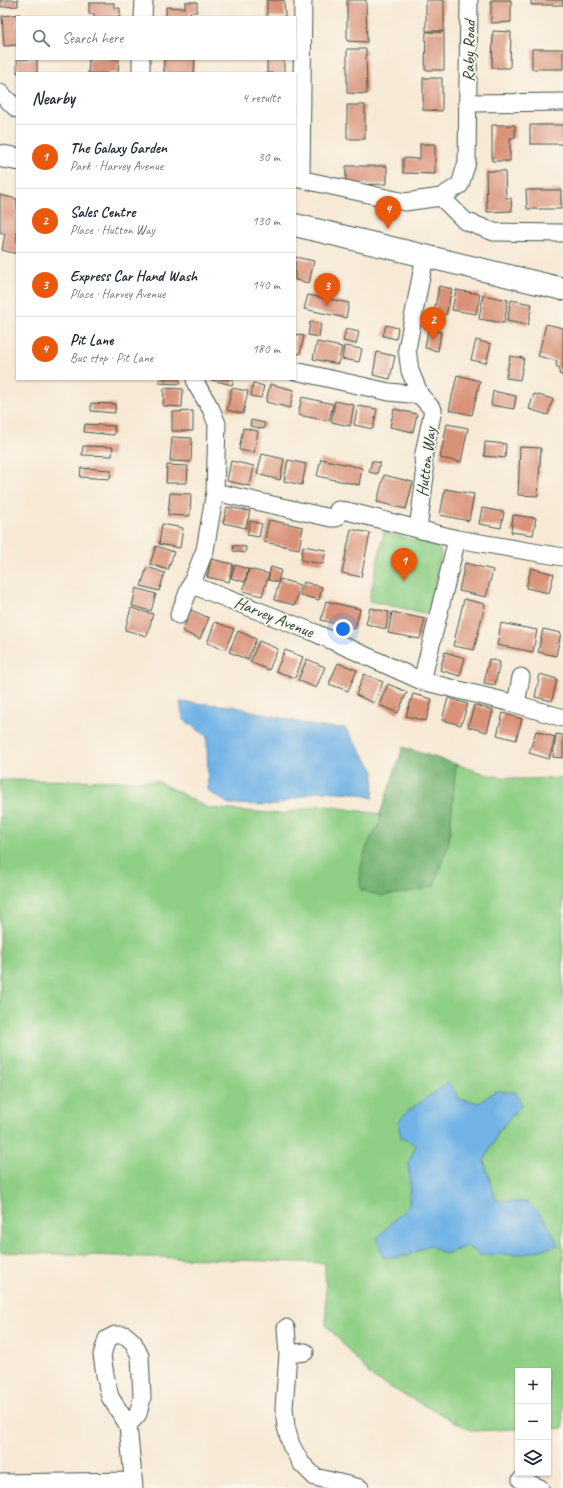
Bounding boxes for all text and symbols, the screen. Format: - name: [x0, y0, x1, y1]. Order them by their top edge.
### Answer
- search box: [16, 16, 296, 60]
- street label: Raby Road: [458, 18, 480, 82]
- icon: search: [30, 27, 52, 49]
- text: Search here: [62, 29, 123, 48]
- text: Nearby: [32, 88, 75, 109]
- text: 4 results: [242, 90, 280, 106]
- text: The Galaxy Garden: [70, 139, 167, 158]
- text: 1: [42, 149, 48, 165]
- text: 30 m: [258, 149, 280, 165]
- text: Park · Harvey Avenue: [70, 158, 163, 174]
- pin: 4: [375, 196, 401, 229]
- text: Sales Centre: [70, 203, 135, 222]
- text: 2: [42, 213, 48, 229]
- text: 130 m: [252, 213, 280, 229]
- text: Place · Hutton Way: [70, 222, 155, 238]
- text: Express Car Hand Wash: [70, 267, 197, 286]
- pin: 3: [314, 273, 340, 306]
- text: 3: [42, 277, 48, 293]
- text: 140 m: [252, 277, 280, 293]
- text: Place · Harvey Avenue: [70, 286, 165, 302]
- pin: 2: [420, 307, 446, 340]
- text: Pit Lane: [70, 331, 113, 350]
- text: 4: [42, 341, 48, 357]
- text: 180 m: [252, 341, 280, 357]
- text: Bus stop · Pit Lane: [70, 350, 153, 366]
- street label: Hutton Way: [411, 425, 441, 498]
- pin: 1: [391, 548, 417, 581]
- street label: Harvey Avenue: [231, 592, 318, 643]
- your location: [333, 619, 353, 639]
- map controls: [515, 1368, 551, 1476]
- button: +: [515, 1368, 551, 1404]
- button: −: [515, 1404, 551, 1440]
- button: layers: [515, 1440, 551, 1476]

